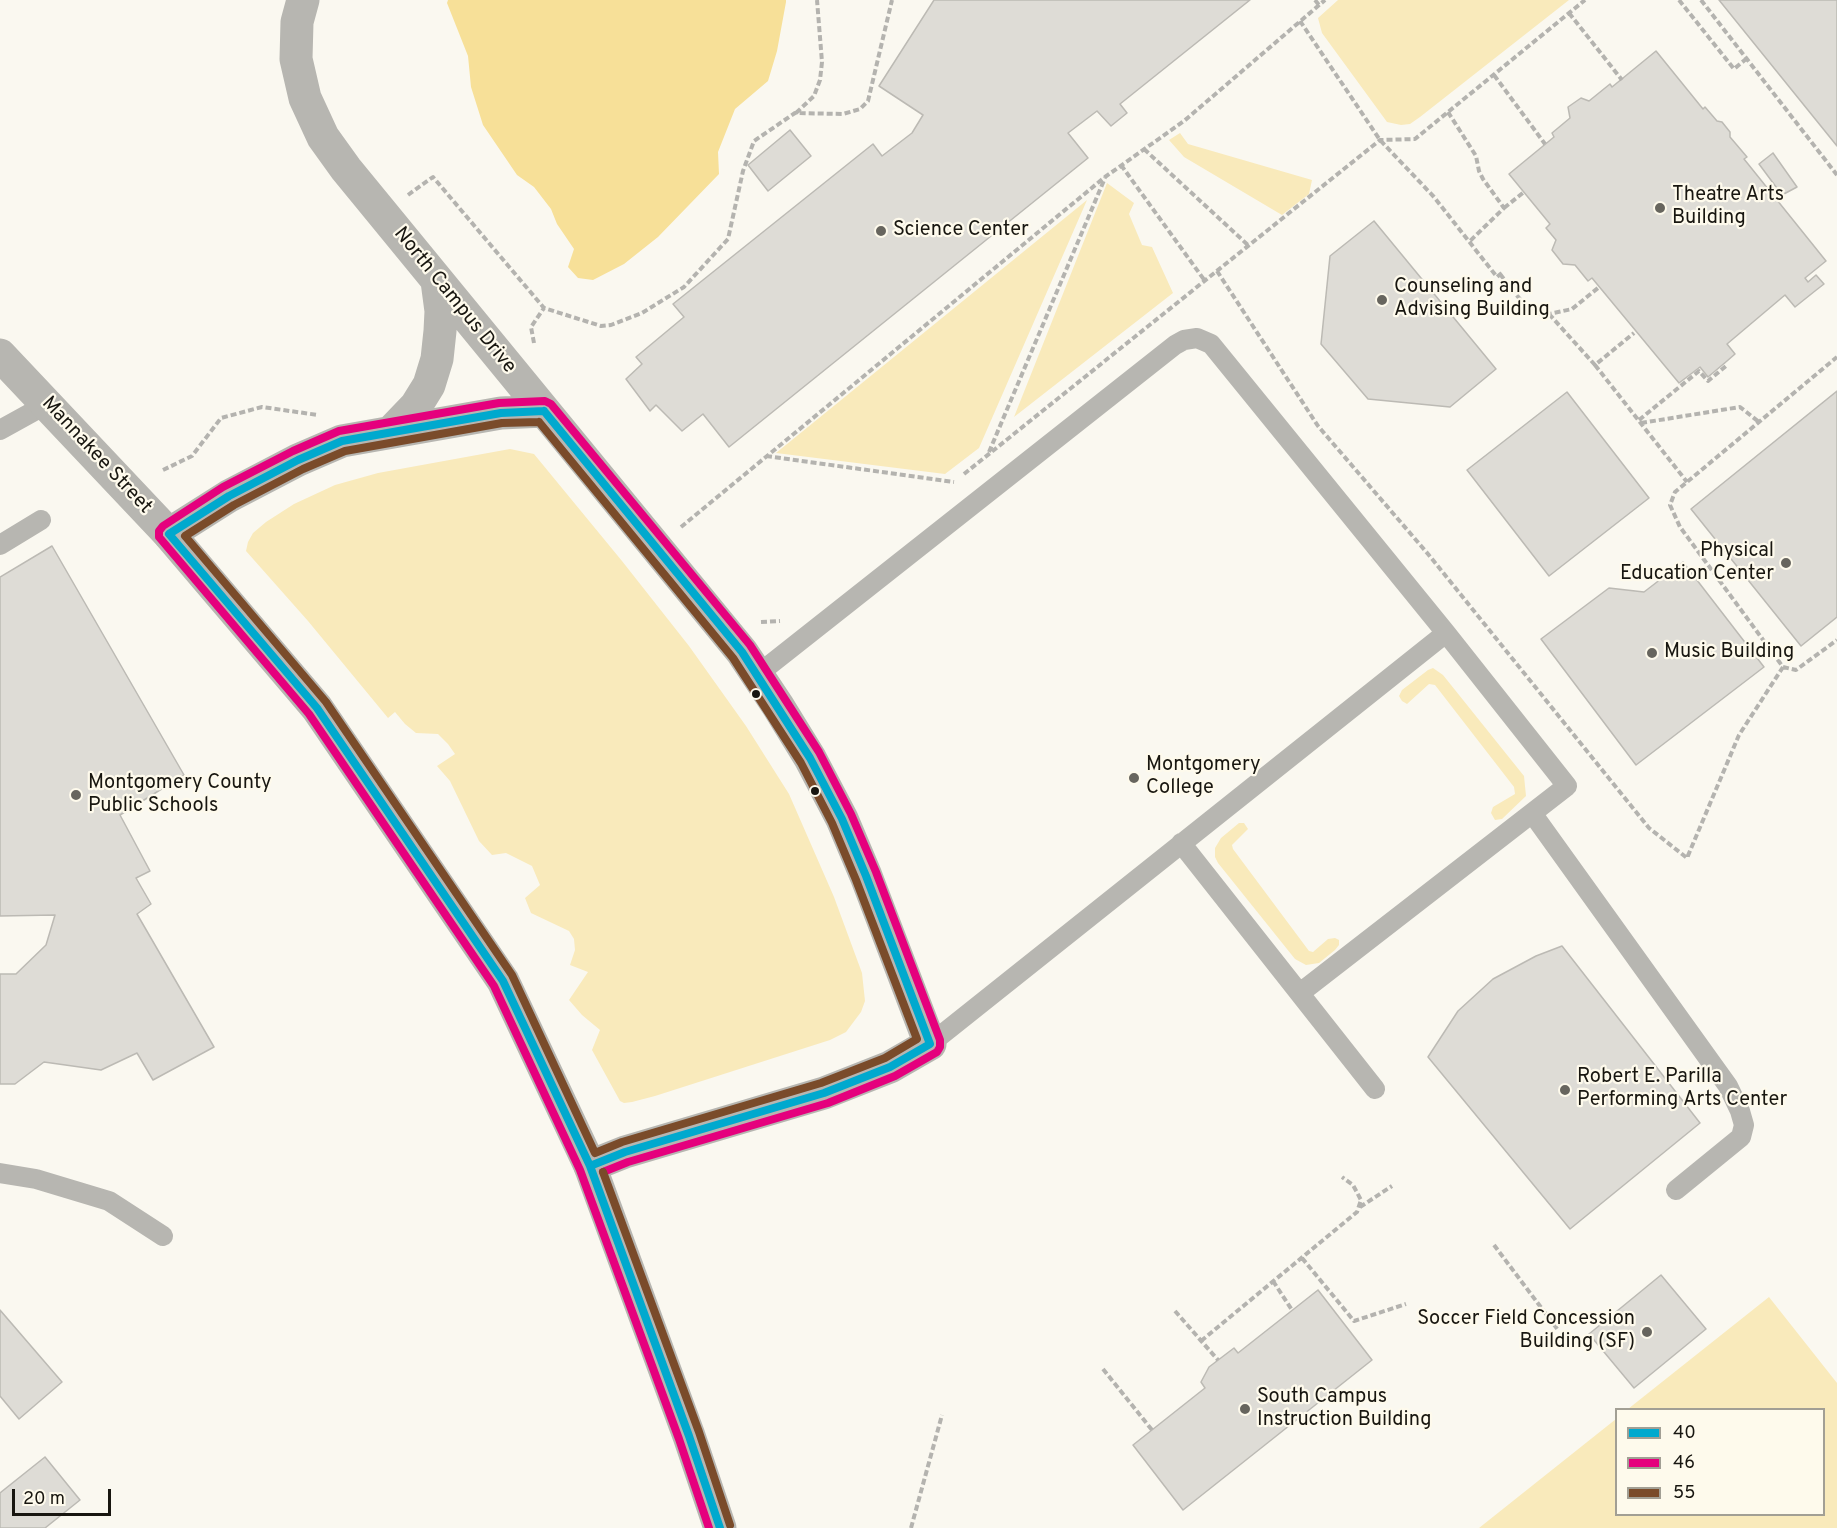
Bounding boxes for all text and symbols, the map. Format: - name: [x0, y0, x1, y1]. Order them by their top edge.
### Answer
- place label: Theatre Arts Building: [1672, 184, 1784, 231]
- marker: Theatre Arts Building: [1653, 201, 1667, 215]
- place label: Science Center: [893, 219, 1029, 243]
- street label: North Campus Drive: [388, 223, 520, 379]
- marker: Science Center: [874, 224, 888, 238]
- place label: Counseling and Advising Building: [1394, 276, 1550, 323]
- marker: Counseling and Advising Building: [1375, 293, 1389, 307]
- street label: Mannakee Street: [36, 392, 156, 520]
- place label: Physical Education Center: [1620, 540, 1774, 587]
- marker: Physical Education Center: [1779, 556, 1793, 570]
- place label: Music Building: [1664, 641, 1794, 665]
- marker: Music Building: [1645, 646, 1659, 660]
- unlabelled marker: [750, 688, 762, 700]
- place label: Montgomery College: [1146, 754, 1260, 801]
- marker: Montgomery College: [1127, 771, 1141, 785]
- place label: Montgomery County Public Schools: [88, 772, 271, 819]
- unlabelled marker: [809, 785, 821, 797]
- marker: Montgomery County Public Schools: [69, 788, 83, 802]
- place label: Robert E. Parilla Performing Arts Center: [1577, 1066, 1787, 1113]
- marker: Robert E. Parilla Performing Arts Center: [1558, 1083, 1572, 1097]
- place label: Soccer Field Concession Building (SF): [1417, 1308, 1635, 1355]
- marker: Soccer Field Concession Building (SF): [1640, 1325, 1654, 1339]
- place label: South Campus Instruction Building: [1257, 1386, 1431, 1433]
- marker: South Campus Instruction Building: [1238, 1402, 1252, 1416]
- legend: [1615, 1408, 1825, 1516]
- text: 40: [1673, 1422, 1696, 1445]
- text: 46: [1673, 1452, 1695, 1475]
- scale bar: [15, 1477, 114, 1515]
- text: 55: [1673, 1482, 1695, 1505]
- text: 20 m: [23, 1488, 65, 1511]

